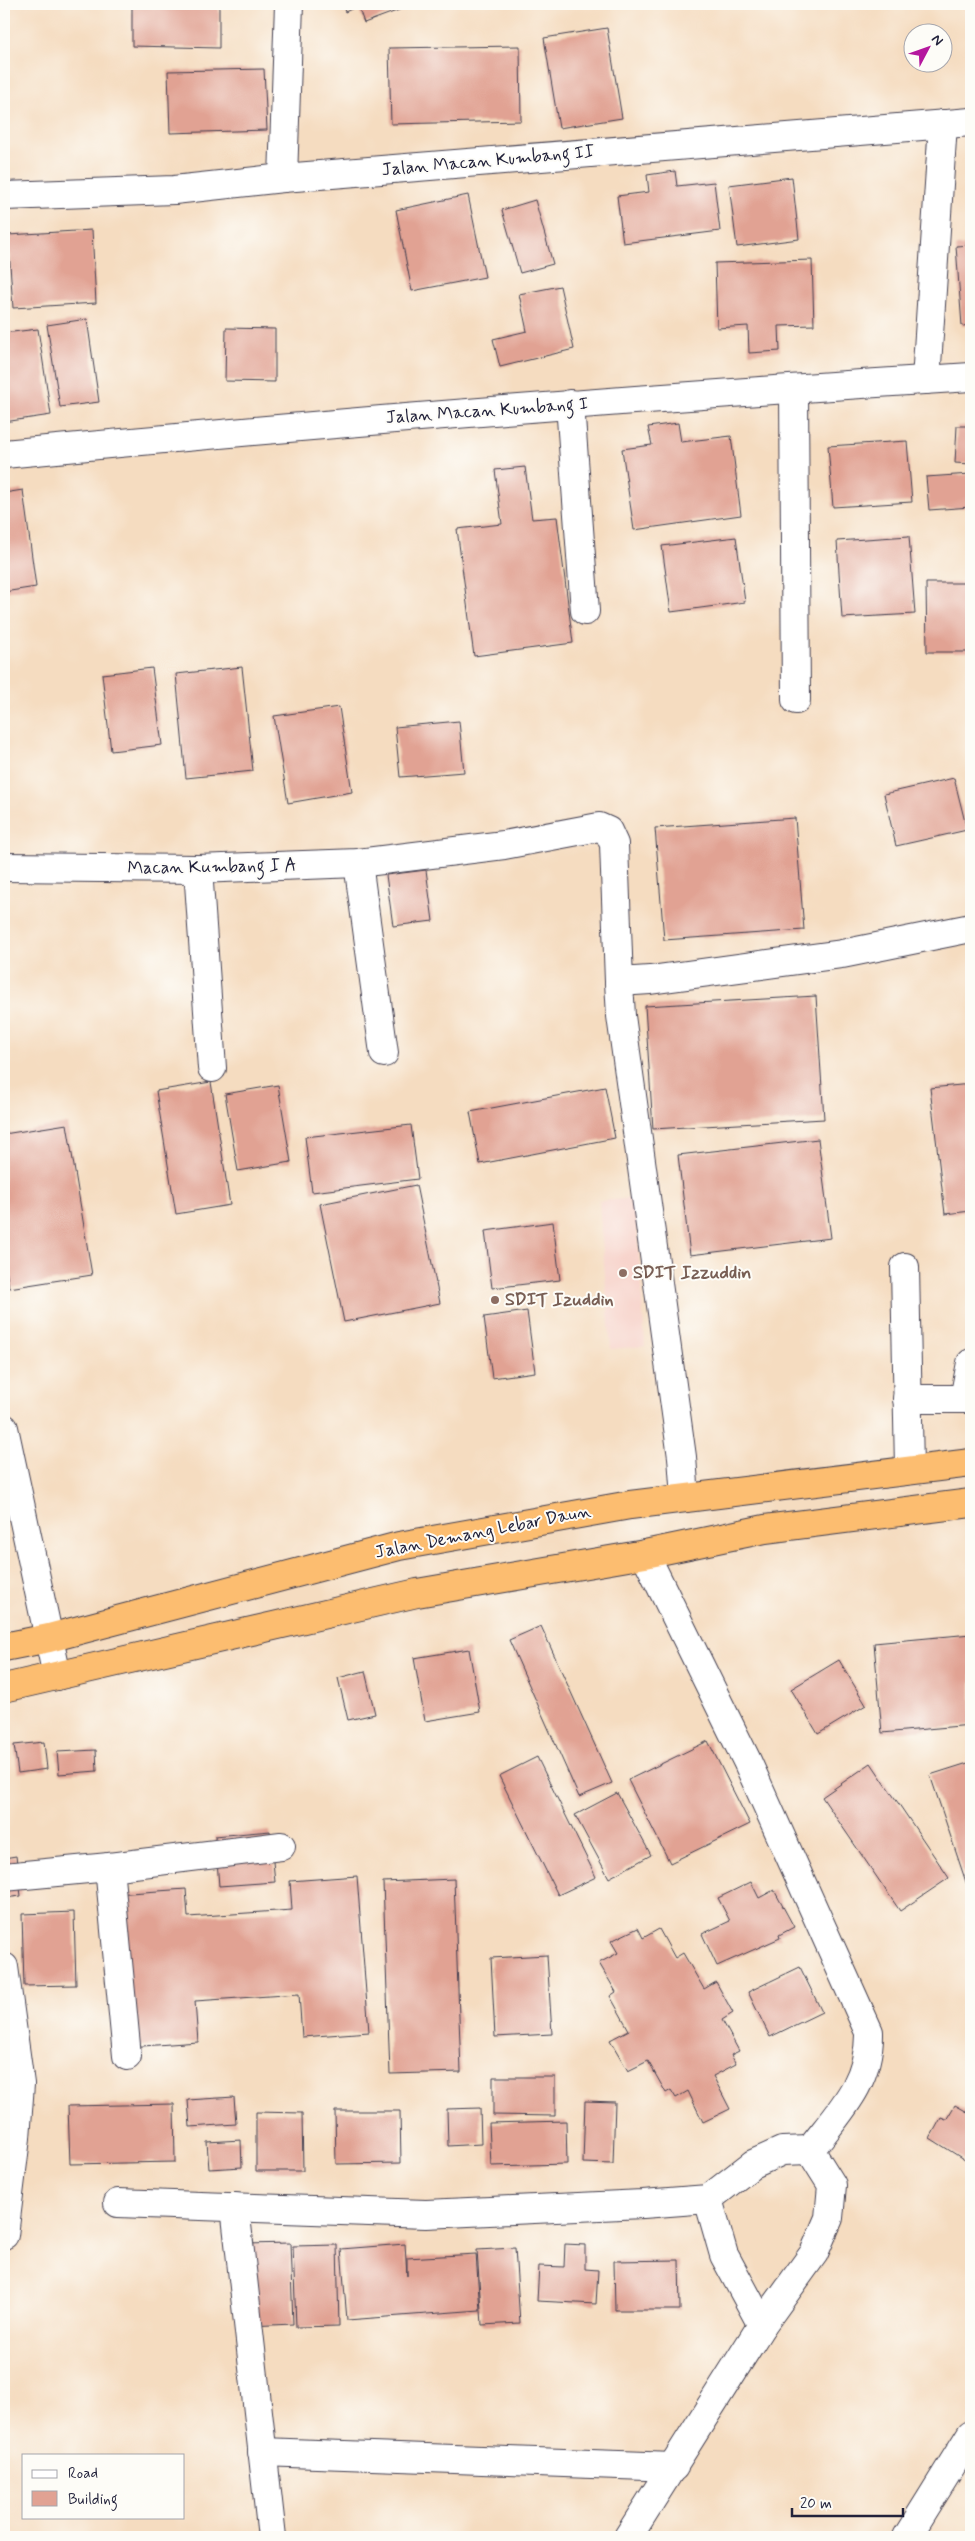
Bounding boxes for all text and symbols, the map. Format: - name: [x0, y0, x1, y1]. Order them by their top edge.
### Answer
- north arrow: [902, 22, 952, 72]
- text: N: [927, 31, 947, 50]
- street label: Jalan Macan Kumbang II: [380, 140, 596, 184]
- street label: Jalan Macan Kumbang I: [385, 392, 589, 432]
- street label: Macan Kumbang I A: [127, 854, 297, 882]
- place label: SDIT Izzuddin: [633, 1261, 751, 1285]
- marker: SDIT Izzuddin: [617, 1267, 629, 1279]
- place label: SDIT Izuddin: [505, 1288, 614, 1312]
- marker: SDIT Izuddin: [489, 1294, 501, 1306]
- street label: Jalan Demang Lebar Daun: [373, 1499, 593, 1565]
- legend: [22, 2454, 185, 2518]
- text: Road: [68, 2464, 98, 2484]
- scale bar: [792, 2486, 904, 2518]
- text: Building: [68, 2490, 118, 2511]
- text: 20 m: [800, 2494, 832, 2514]

